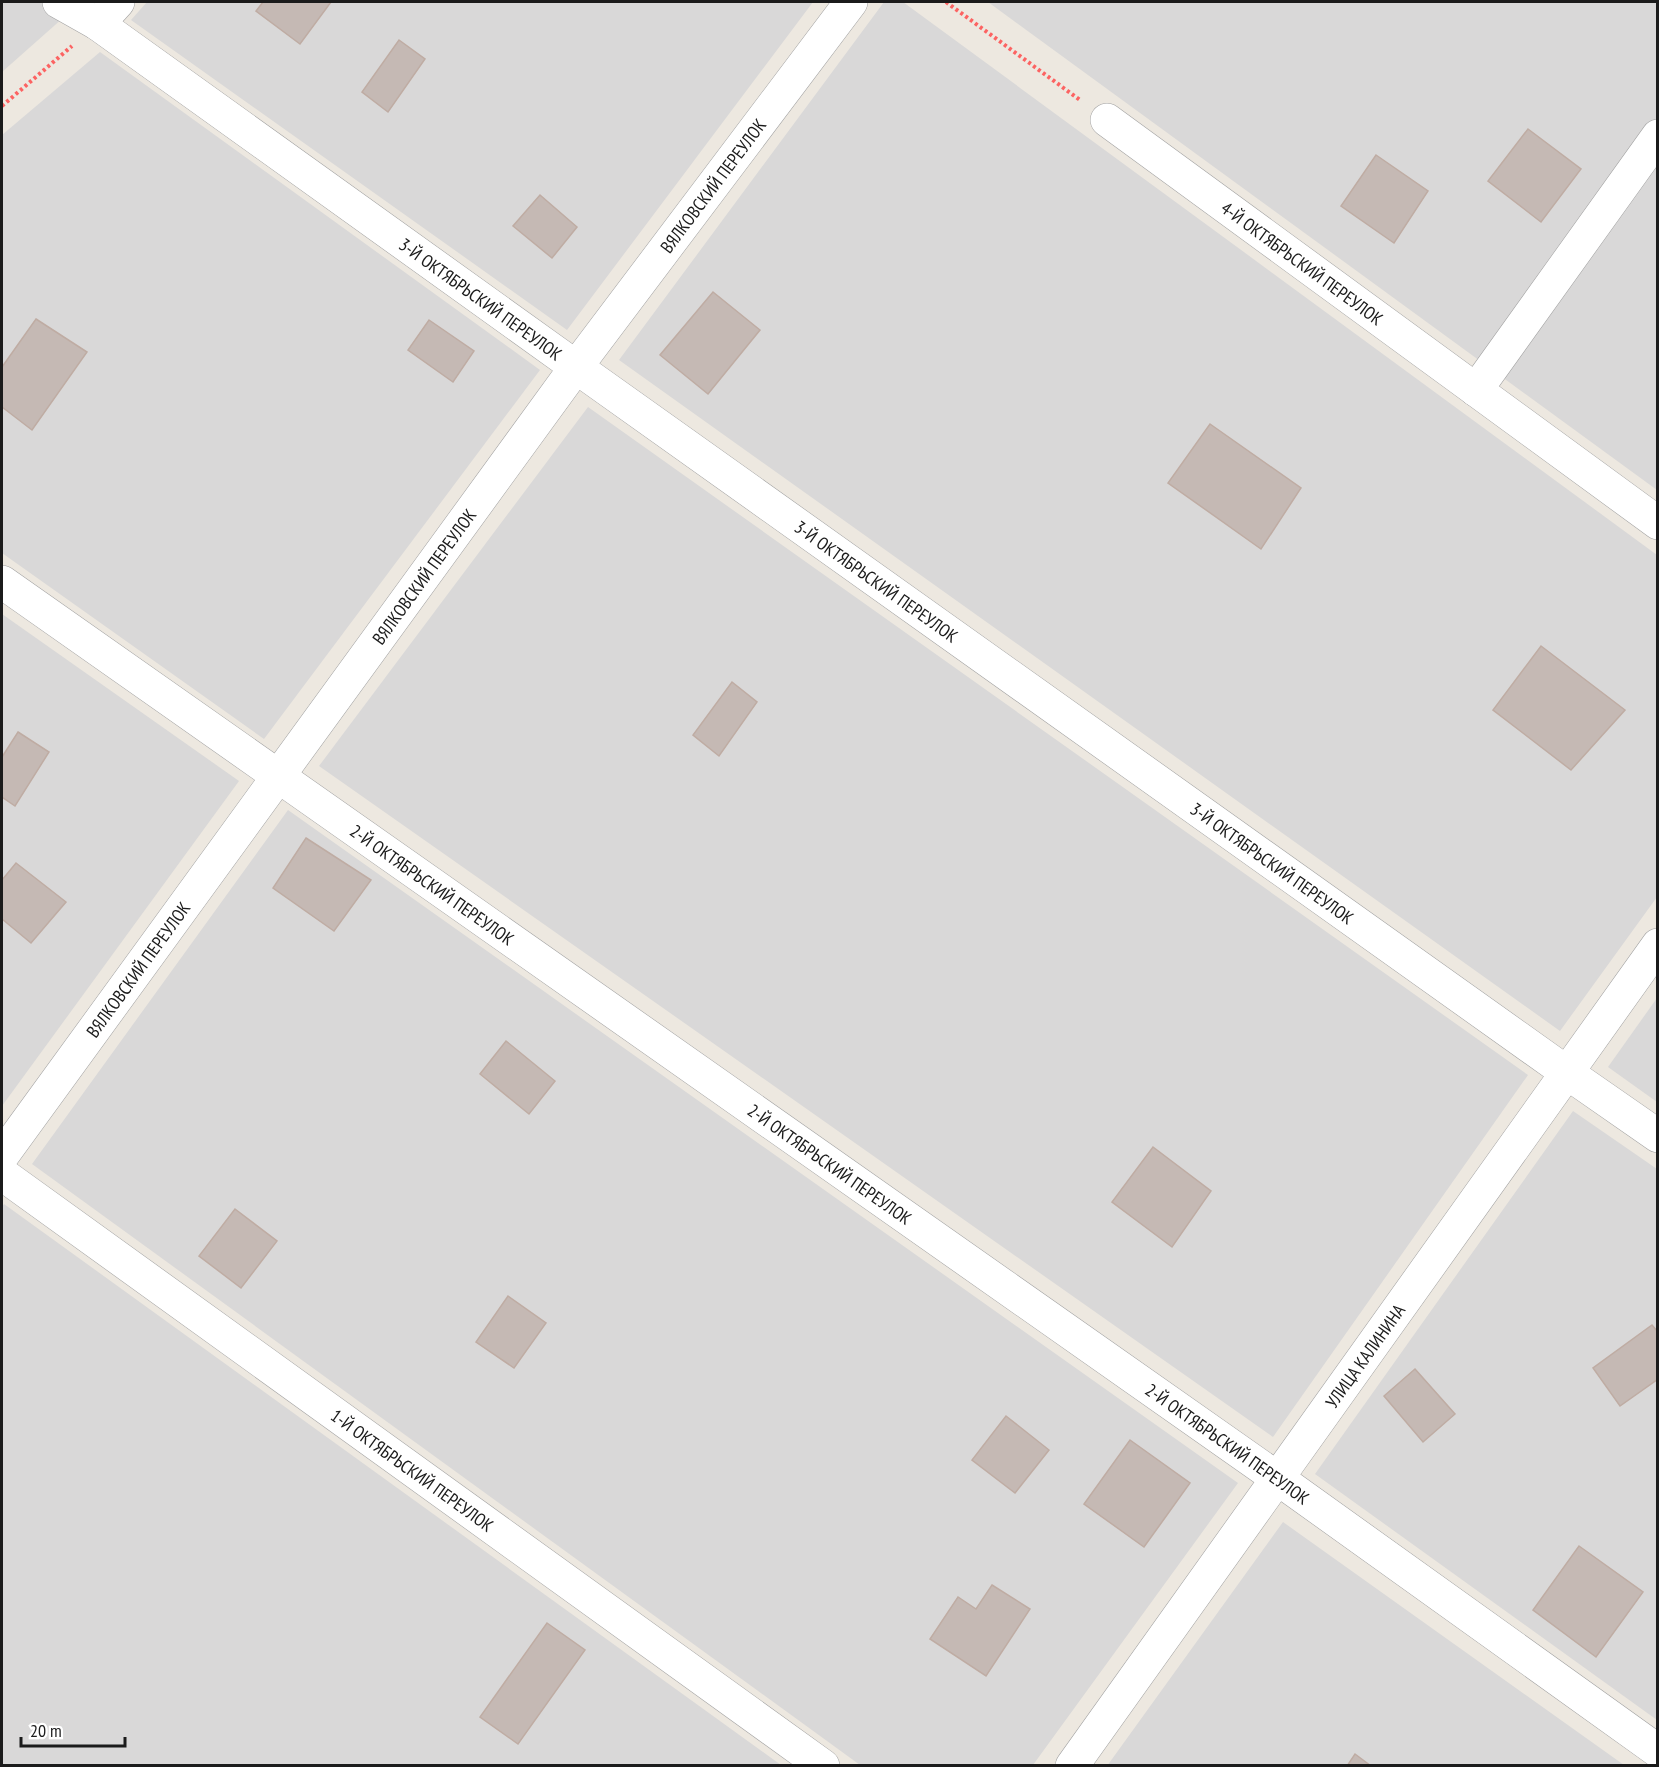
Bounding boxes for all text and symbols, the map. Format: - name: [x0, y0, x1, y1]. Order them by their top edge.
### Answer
- street label: ВЯЛКОВСКИЙ ПЕРЕУЛОК: [655, 114, 771, 257]
- street label: 4-Й ОКТЯБРЬСКИЙ ПЕРЕУЛОК: [1217, 196, 1388, 330]
- street label: 3-Й ОКТЯБРЬСКИЙ ПЕРЕУЛОК: [395, 232, 567, 365]
- street label: ВЯЛКОВСКИЙ ПЕРЕУЛОК: [367, 504, 481, 649]
- street label: 3-Й ОКТЯБРЬСКИЙ ПЕРЕУЛОК: [790, 515, 963, 647]
- street label: 3-Й ОКТЯБРЬСКИЙ ПЕРЕУЛОК: [1186, 797, 1359, 929]
- street label: 2-Й ОКТЯБРЬСКИЙ ПЕРЕУЛОК: [346, 819, 519, 950]
- street label: ВЯЛКОВСКИЙ ПЕРЕУЛОК: [81, 897, 195, 1042]
- street label: 2-Й ОКТЯБРЬСКИЙ ПЕРЕУЛОК: [744, 1098, 917, 1229]
- street label: УЛИЦА КАЛИНИНА: [1320, 1299, 1410, 1412]
- street label: 2-Й ОКТЯБРЬСКИЙ ПЕРЕУЛОК: [1141, 1378, 1314, 1509]
- street label: 1-Й ОКТЯБРЬСКИЙ ПЕРЕУЛОК: [327, 1404, 498, 1536]
- scale bar: [21, 1710, 124, 1748]
- text: 20 m: [30, 1719, 62, 1742]

